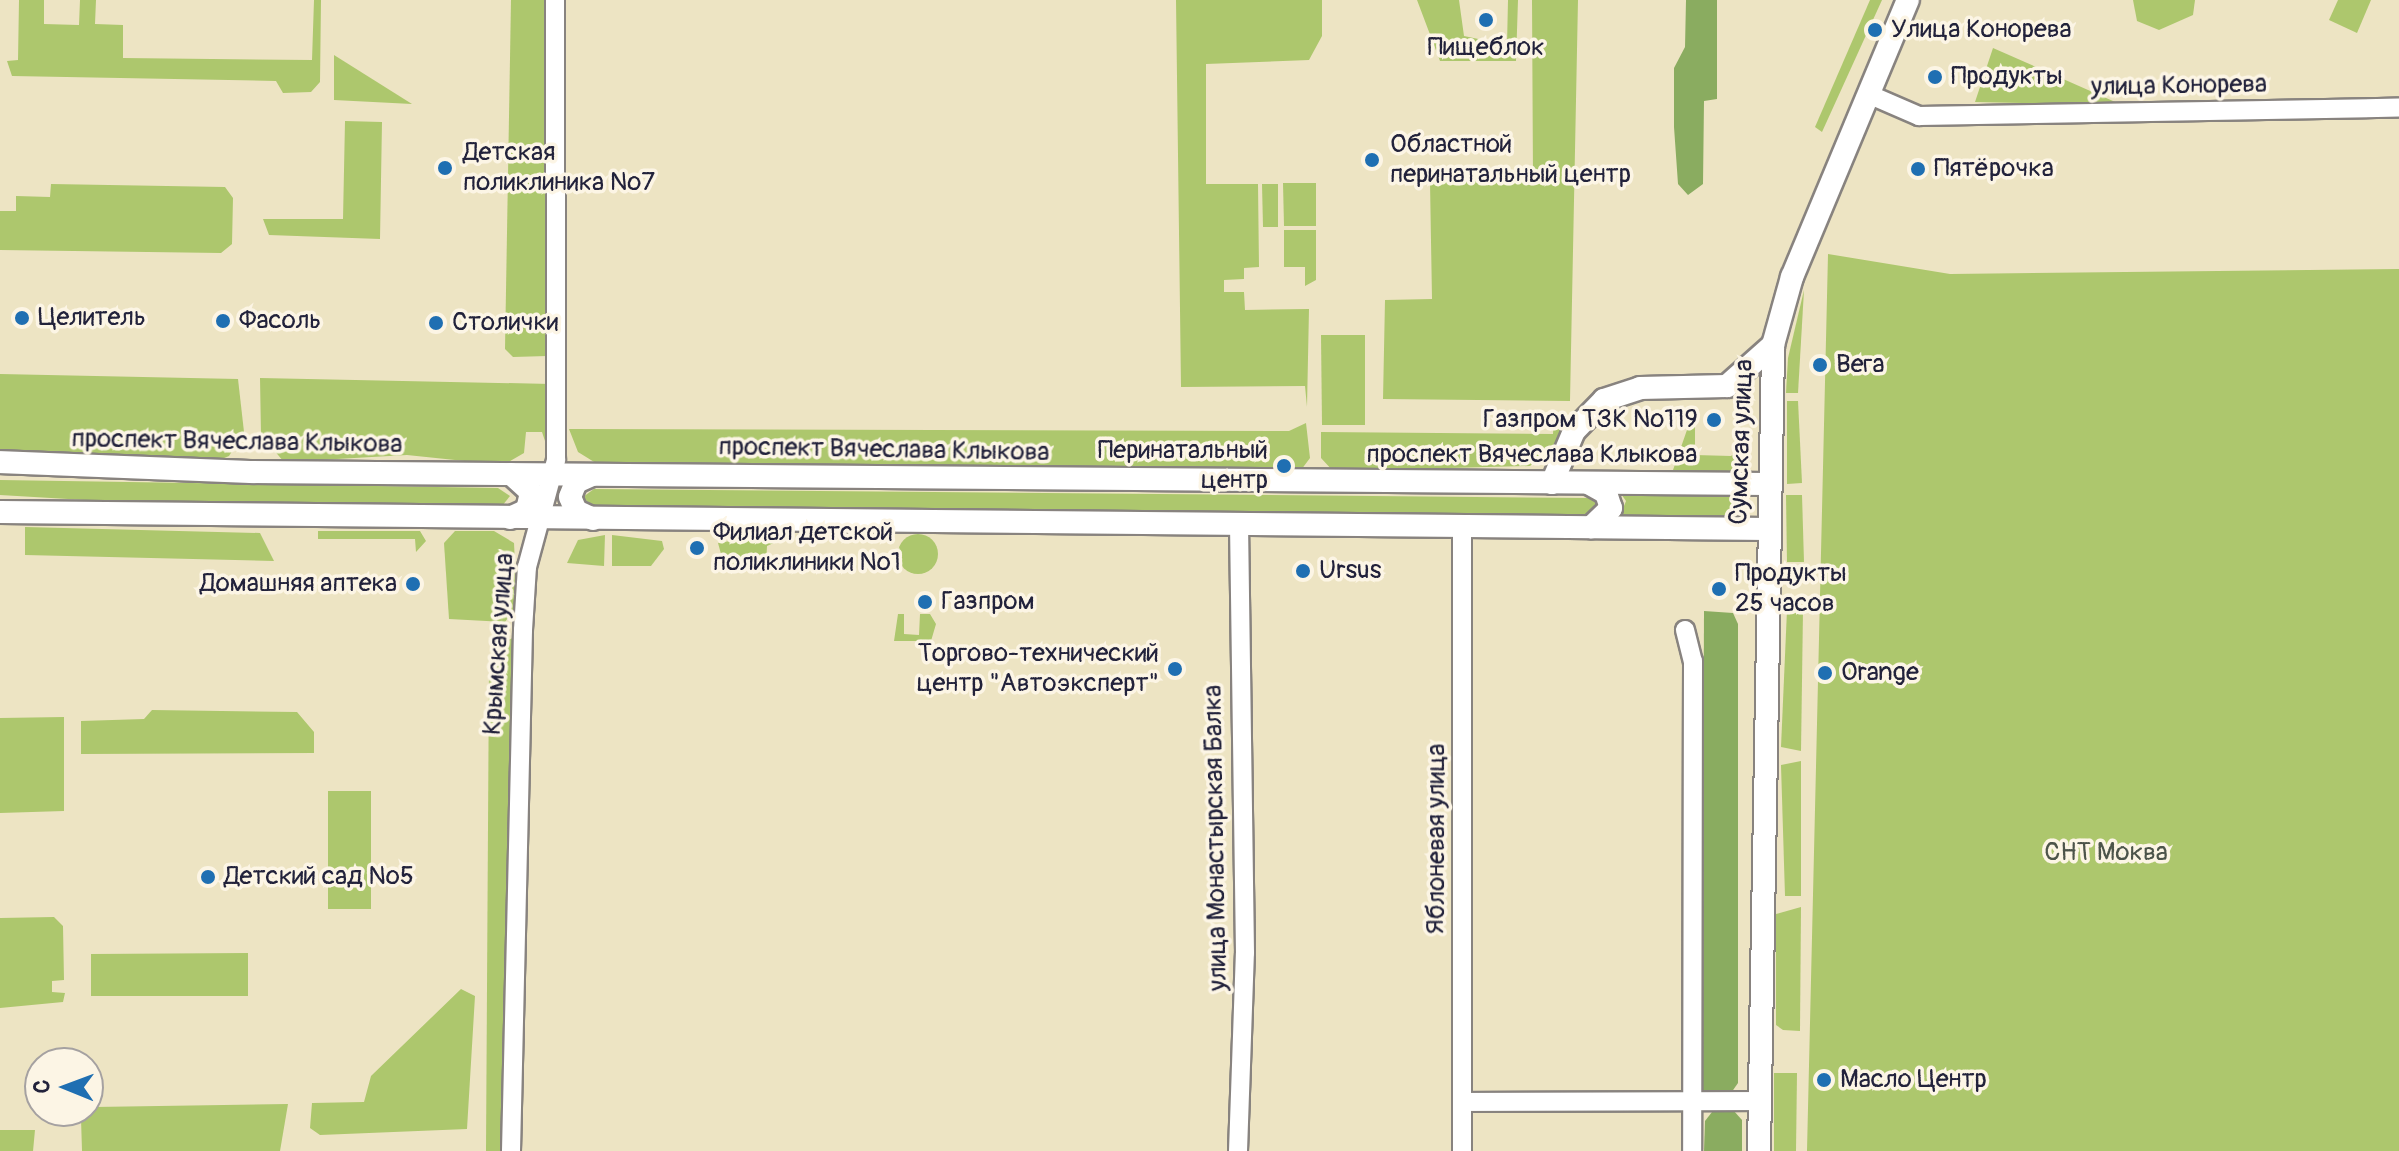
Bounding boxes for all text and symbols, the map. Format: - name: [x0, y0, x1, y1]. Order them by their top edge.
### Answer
- marker: Пищеблок: [1477, 11, 1495, 29]
- place label: Улица Конорева: [1891, 14, 2072, 46]
- marker: Улица Конорева: [1866, 21, 1884, 39]
- place label: Пищеблок: [1428, 32, 1544, 64]
- place label: Продукты: [1951, 61, 2063, 93]
- marker: Продукты: [1926, 68, 1944, 86]
- street label: улица Конорева: [2091, 69, 2267, 103]
- place label: Областной перинатальный центр: [1390, 129, 1631, 190]
- place label: Детская поликлиника №7: [463, 137, 655, 198]
- marker: Областной перинатальный центр: [1361, 149, 1383, 171]
- place label: Пятёрочка: [1934, 153, 2054, 185]
- marker: Детская поликлиника №7: [434, 157, 456, 179]
- marker: Пятёрочка: [1909, 160, 1927, 178]
- place label: Целитель: [38, 302, 146, 334]
- place label: Фасоль: [239, 305, 321, 337]
- place label: Столички: [452, 307, 558, 339]
- marker: Целитель: [13, 309, 31, 327]
- marker: Фасоль: [214, 312, 232, 330]
- marker: Столички: [427, 314, 445, 332]
- place label: Вега: [1836, 349, 1884, 381]
- marker: Вега: [1811, 356, 1829, 374]
- street label: Сумская улица: [1724, 359, 1760, 525]
- place label: Газпром ТЗК №119: [1483, 404, 1698, 436]
- marker: Газпром ТЗК №119: [1705, 411, 1723, 429]
- street label: проспект Вячеслава Клыкова: [71, 424, 403, 460]
- street label: проспект Вячеслава Клыкова: [718, 432, 1050, 468]
- place label: Перинатальный центр: [1098, 435, 1268, 496]
- street label: проспект Вячеслава Клыкова: [1367, 439, 1697, 471]
- marker: Перинатальный центр: [1275, 457, 1293, 475]
- place label: Филиал детской поликлиники №1: [713, 517, 901, 578]
- marker: Филиал детской поликлиники №1: [688, 539, 706, 557]
- street label: Крымская улица: [477, 552, 521, 736]
- place label: Ursus: [1319, 555, 1381, 587]
- place label: Продукты 25 часов: [1735, 558, 1847, 620]
- marker: Ursus: [1294, 562, 1312, 580]
- place label: Домашняя аптека: [200, 568, 397, 600]
- marker: Домашняя аптека: [404, 575, 422, 593]
- marker: Продукты 25 часов: [1710, 580, 1728, 598]
- place label: Газпром: [941, 586, 1035, 618]
- marker: Газпром: [916, 593, 934, 611]
- place label: Торгово-технический центр "Автоэксперт": [916, 638, 1159, 700]
- place label: Orange: [1841, 657, 1919, 689]
- marker: Торгово-технический центр "Автоэксперт": [1166, 660, 1184, 678]
- marker: Orange: [1816, 664, 1834, 682]
- street label: улица Монастырская Балка: [1198, 685, 1234, 991]
- street label: Яблоневая улица: [1421, 744, 1453, 934]
- park label: СНТ Моква: [2044, 837, 2168, 869]
- place label: Детский сад №5: [224, 861, 414, 893]
- marker: Детский сад №5: [199, 868, 217, 886]
- north arrow: [24, 1047, 104, 1127]
- place label: Масло Центр: [1840, 1064, 1987, 1096]
- marker: Масло Центр: [1815, 1071, 1833, 1089]
- text: С: [28, 1080, 56, 1094]

